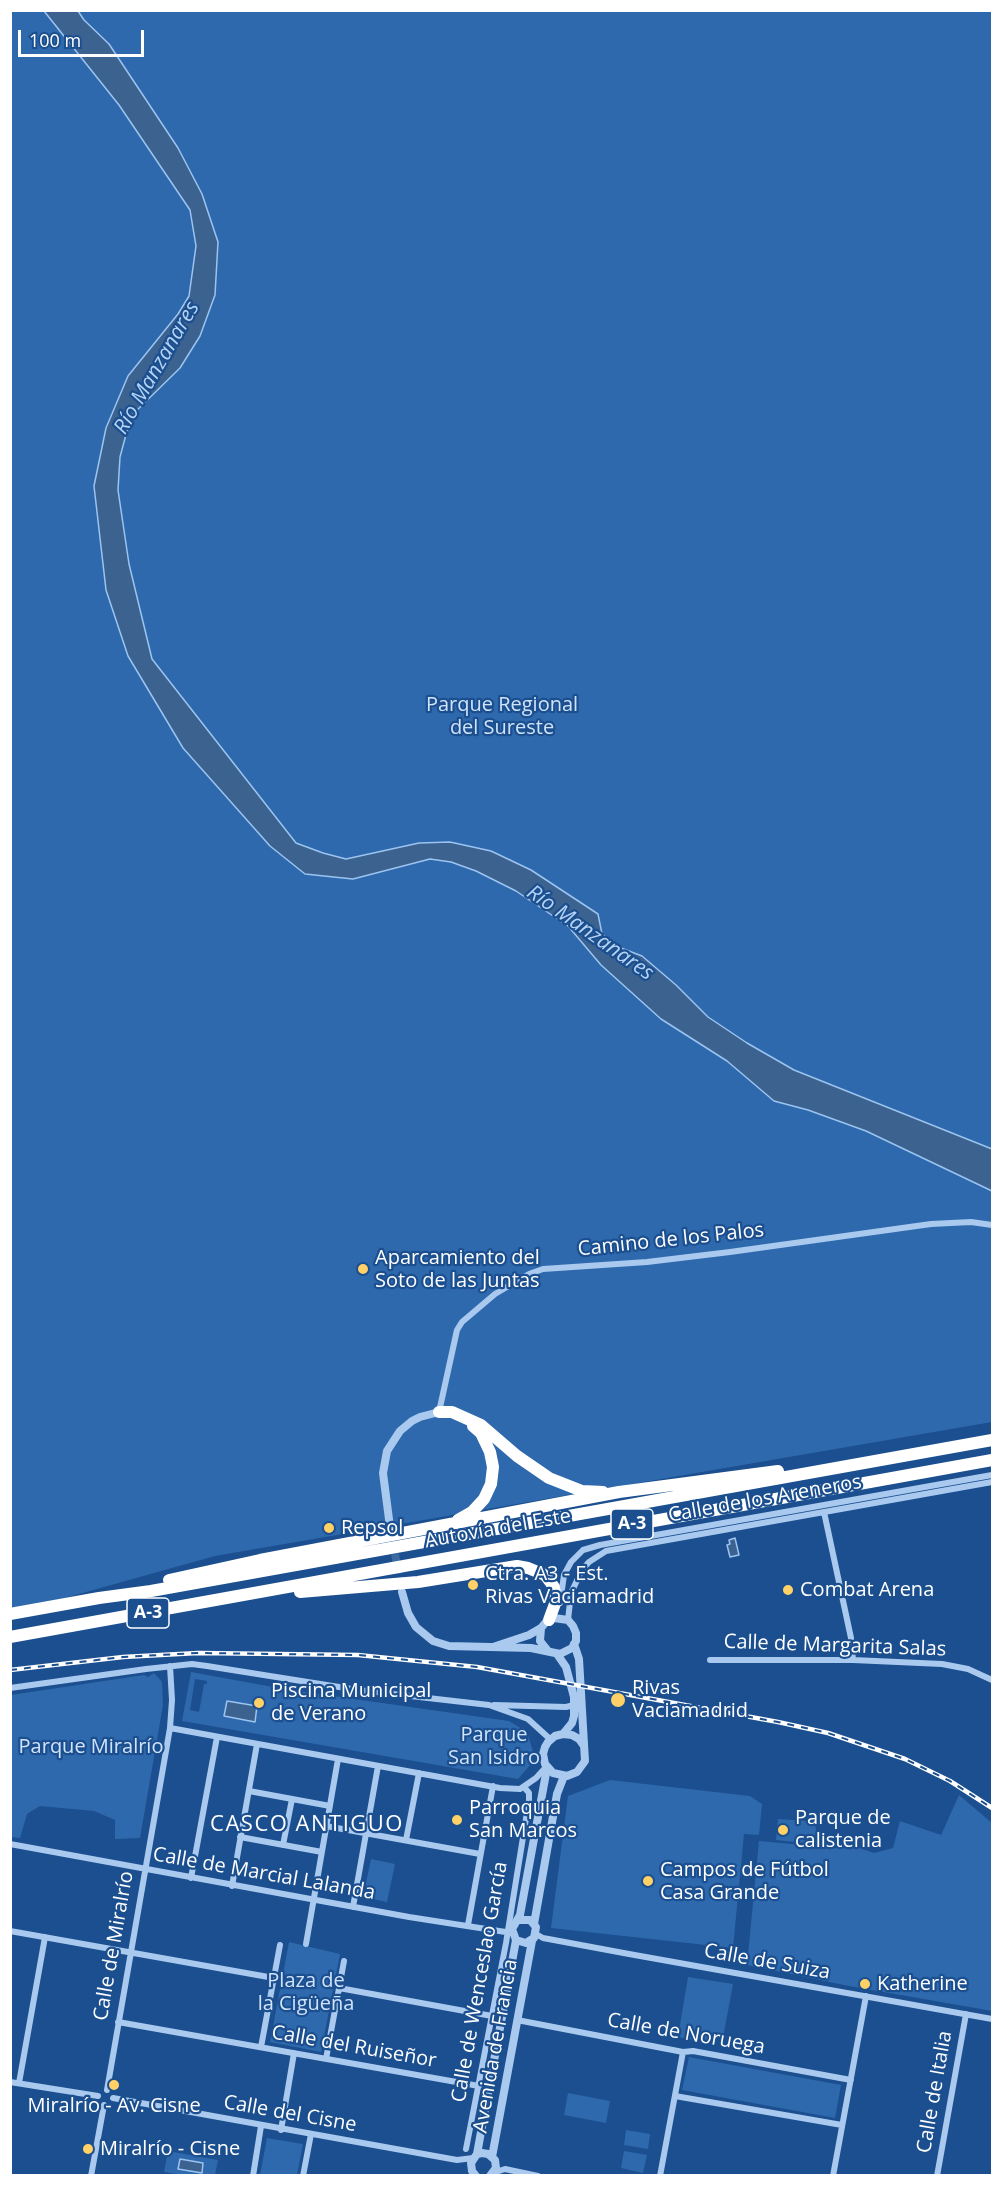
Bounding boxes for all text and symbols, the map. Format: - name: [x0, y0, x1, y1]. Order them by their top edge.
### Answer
- scale bar: [21, 18, 147, 56]
- text: 100 m: [29, 28, 81, 52]
- water label: Río Manzanares: [109, 297, 205, 439]
- park label: Parque Regional del Sureste: [426, 693, 578, 740]
- water label: Río Manzanares: [522, 880, 658, 986]
- street label: Camino de los Palos: [577, 1218, 765, 1262]
- place label: Aparcamiento del Soto de las Juntas: [375, 1246, 540, 1293]
- marker: Aparcamiento del Soto de las Juntas: [356, 1262, 370, 1276]
- street label: Calle de los Areneros: [666, 1470, 864, 1528]
- street label: Autovía del Este: [423, 1504, 573, 1554]
- road number: A-3: [611, 1509, 653, 1539]
- place label: Repsol: [341, 1516, 403, 1540]
- marker: Repsol: [322, 1521, 336, 1535]
- place label: Ctra. A3 - Est. Rivas Vaciamadrid: [485, 1562, 654, 1609]
- marker: Ctra. A3 - Est. Rivas Vaciamadrid: [466, 1578, 480, 1592]
- place label: Combat Arena: [800, 1578, 934, 1602]
- marker: Combat Arena: [781, 1583, 795, 1597]
- road number: A-3: [127, 1598, 169, 1628]
- street label: Calle de Margarita Salas: [723, 1630, 947, 1662]
- place label: Rivas Vaciamadrid: [632, 1676, 748, 1723]
- place label: Piscina Municipal de Verano: [271, 1679, 431, 1726]
- marker: Rivas Vaciamadrid: [609, 1691, 627, 1709]
- marker: Piscina Municipal de Verano: [252, 1696, 266, 1710]
- park label: Parque San Isidro: [448, 1723, 540, 1770]
- park label: Parque Miralrío: [19, 1735, 163, 1759]
- place label: Parroquia San Marcos: [469, 1796, 577, 1843]
- place label: Parque de calistenia: [795, 1806, 891, 1853]
- district label: CASCO ANTIGUO: [210, 1812, 404, 1838]
- marker: Parroquia San Marcos: [450, 1813, 464, 1827]
- marker: Parque de calistenia: [776, 1823, 790, 1837]
- street label: Calle de Marcial Lalanda: [151, 1843, 377, 1905]
- place label: Campos de Fútbol Casa Grande: [660, 1858, 829, 1905]
- street label: Calle de Wenceslao García: [447, 1860, 513, 2104]
- street label: Calle de Miralrío: [89, 1869, 139, 2023]
- marker: Campos de Fútbol Casa Grande: [641, 1874, 655, 1888]
- street label: Calle de Suiza: [702, 1939, 832, 1985]
- street label: Avenida de Francia: [469, 1957, 523, 2135]
- park label: Plaza de la Cigüeña: [258, 1969, 354, 2016]
- place label: Katherine: [877, 1972, 968, 1996]
- marker: Katherine: [858, 1977, 872, 1991]
- street label: Calle de Noruega: [605, 2008, 767, 2060]
- street label: Calle del Ruiseñor: [270, 2021, 438, 2073]
- street label: Calle de Italia: [912, 2029, 958, 2155]
- marker: Miralrío - Av. Cisne: [107, 2078, 121, 2092]
- street label: Calle del Cisne: [222, 2090, 358, 2138]
- place label: Miralrío - Av. Cisne: [27, 2094, 201, 2118]
- place label: Miralrío - Cisne: [100, 2137, 240, 2161]
- marker: Miralrío - Cisne: [81, 2142, 95, 2156]

